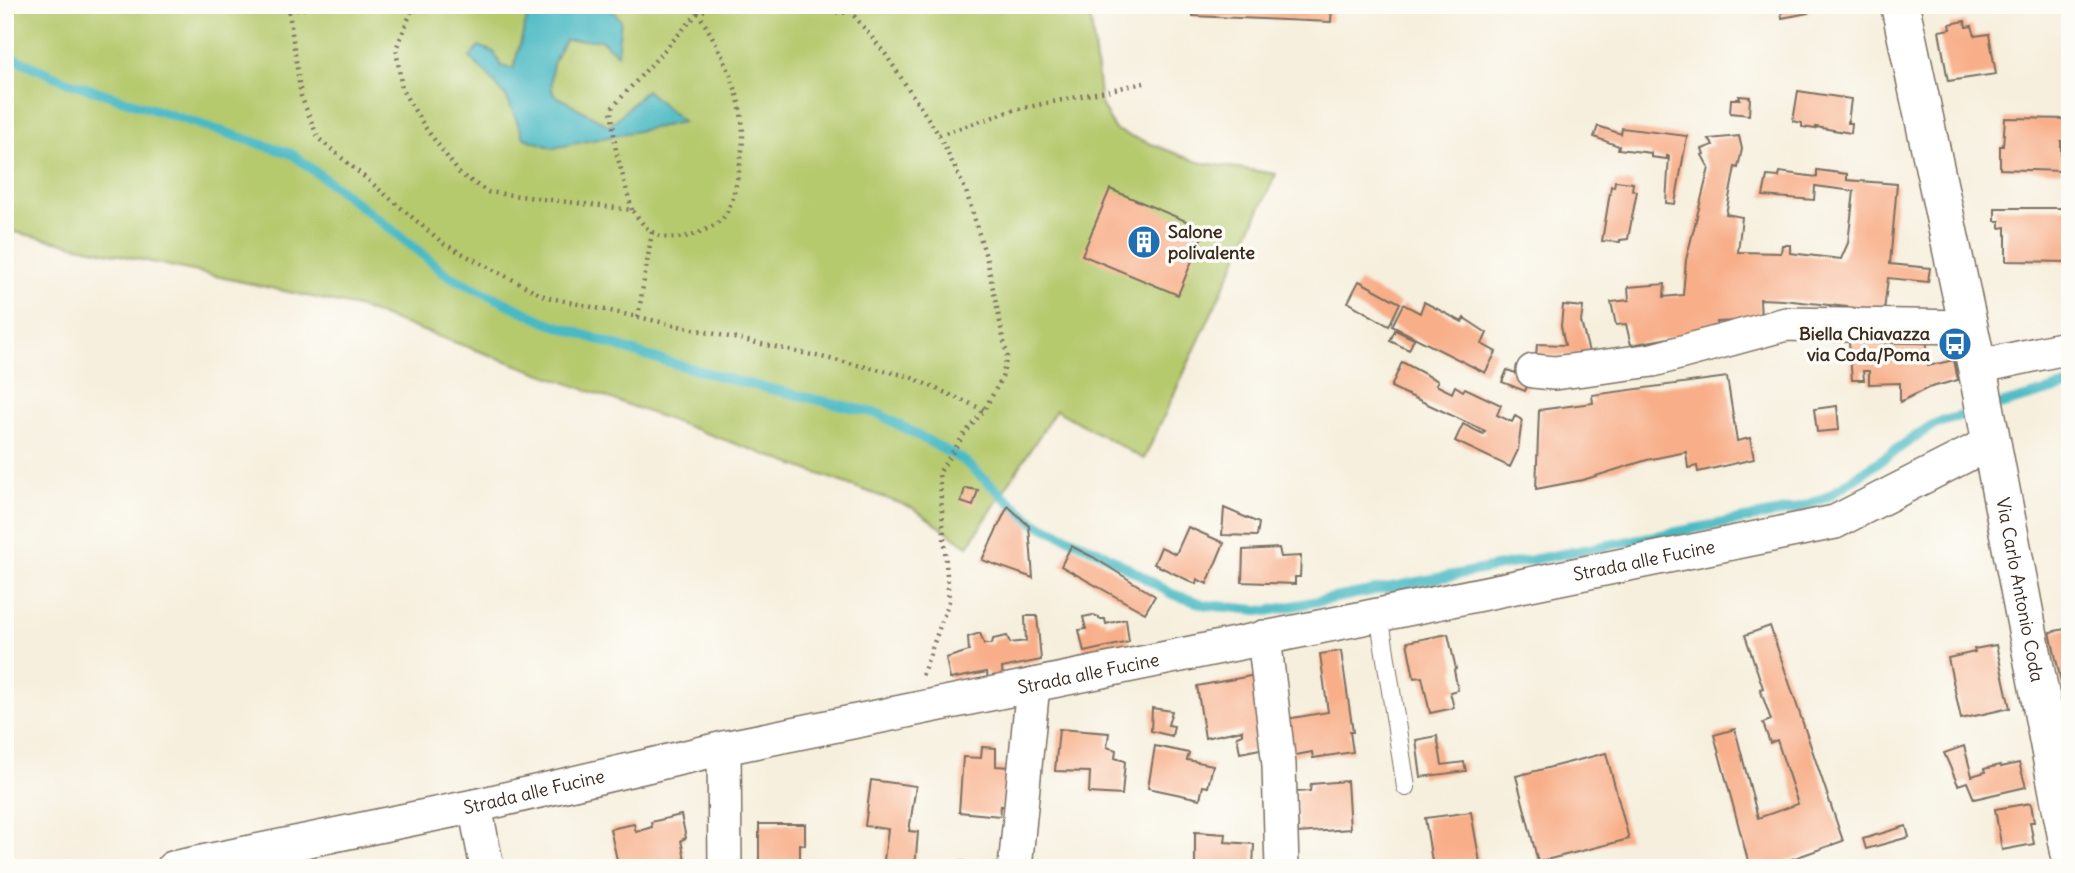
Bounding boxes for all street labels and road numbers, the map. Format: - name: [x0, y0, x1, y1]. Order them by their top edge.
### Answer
- street label: Via Carlo Antonio Coda: [1991, 496, 2049, 684]
- street label: Strada alle Fucine: [1571, 535, 1717, 586]
- street label: Strada alle Fucine: [1016, 648, 1161, 699]
- street label: Strada alle Fucine: [462, 764, 607, 819]

